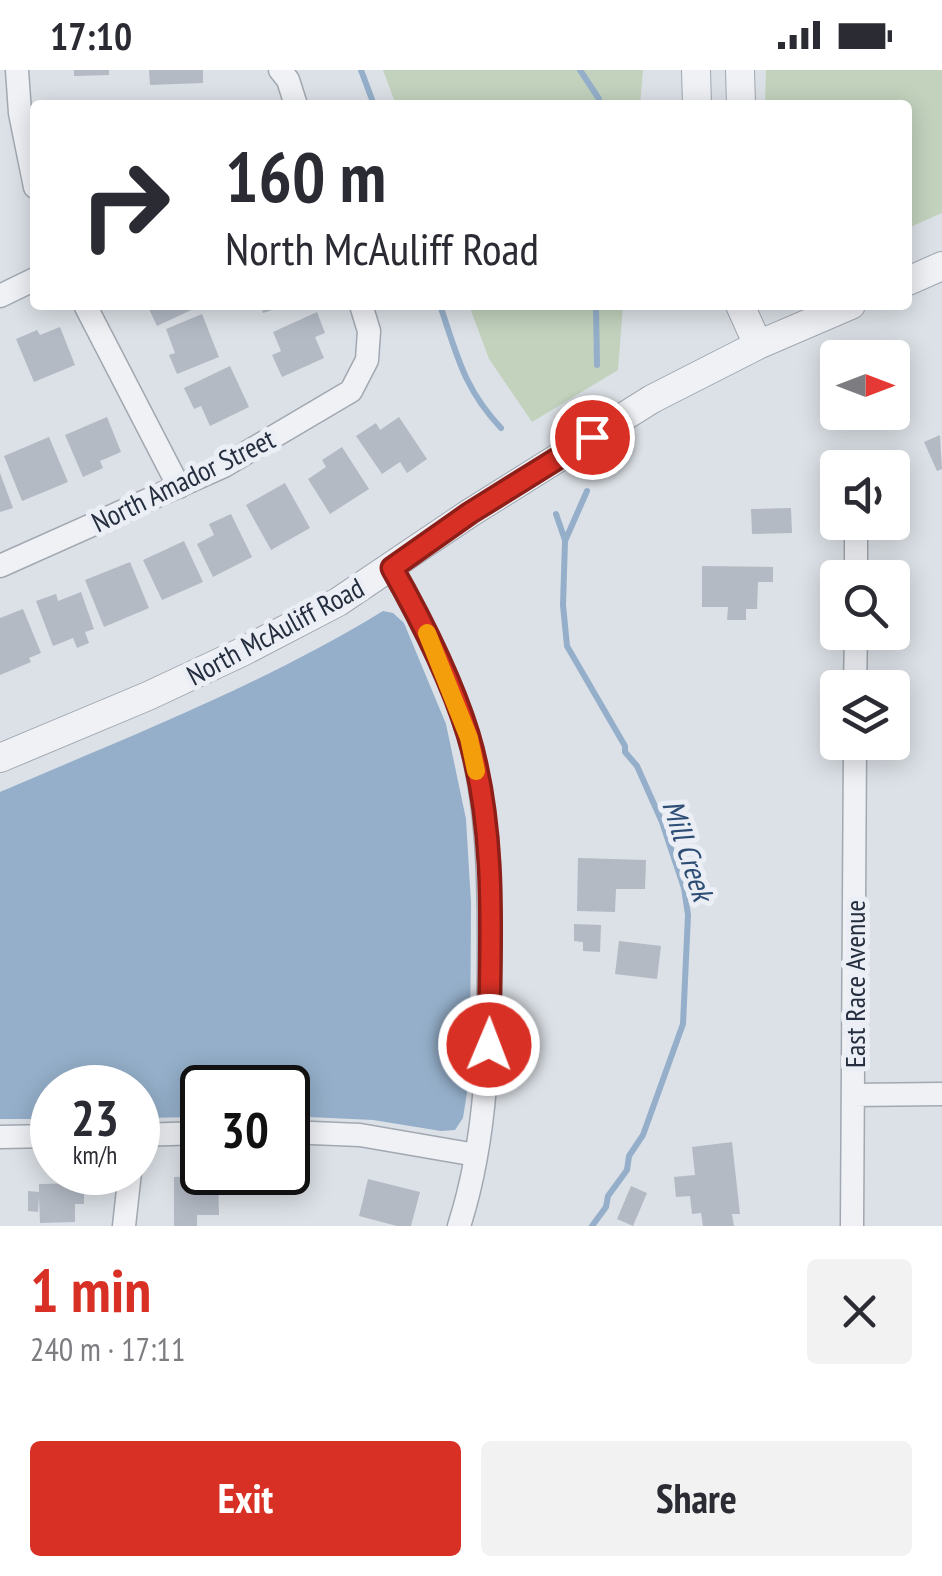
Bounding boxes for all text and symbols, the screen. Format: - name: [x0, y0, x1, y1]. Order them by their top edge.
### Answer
- text: 17:10: [50, 11, 132, 60]
- text: 160 m: [225, 131, 386, 221]
- icon: right: [60, 140, 190, 270]
- text: North McAuliff Road: [225, 219, 539, 277]
- north arrow: [820, 340, 910, 430]
- map controls: [820, 340, 910, 760]
- pin: [550, 395, 635, 480]
- icon: arrive: [565, 410, 620, 465]
- street label: North Amador Street: [85, 420, 281, 540]
- button: sound: [820, 450, 910, 540]
- button: search: [820, 560, 910, 650]
- street label: North McAuliff Road: [180, 569, 370, 693]
- button: layers: [820, 670, 910, 760]
- water label: Mill Creek: [654, 795, 725, 909]
- street label: East Race Avenue: [836, 900, 873, 1068]
- position arrow: [437, 993, 541, 1097]
- speed limit sign: 30: [180, 1065, 310, 1195]
- text: 23: [71, 1085, 119, 1150]
- text: km/h: [73, 1139, 117, 1171]
- text: 1 min: [30, 1251, 151, 1329]
- button: close: [807, 1259, 912, 1364]
- text: 240 m · 17:11: [30, 1328, 185, 1370]
- button: Exit: [30, 1441, 461, 1556]
- button: Share: [481, 1441, 912, 1556]

